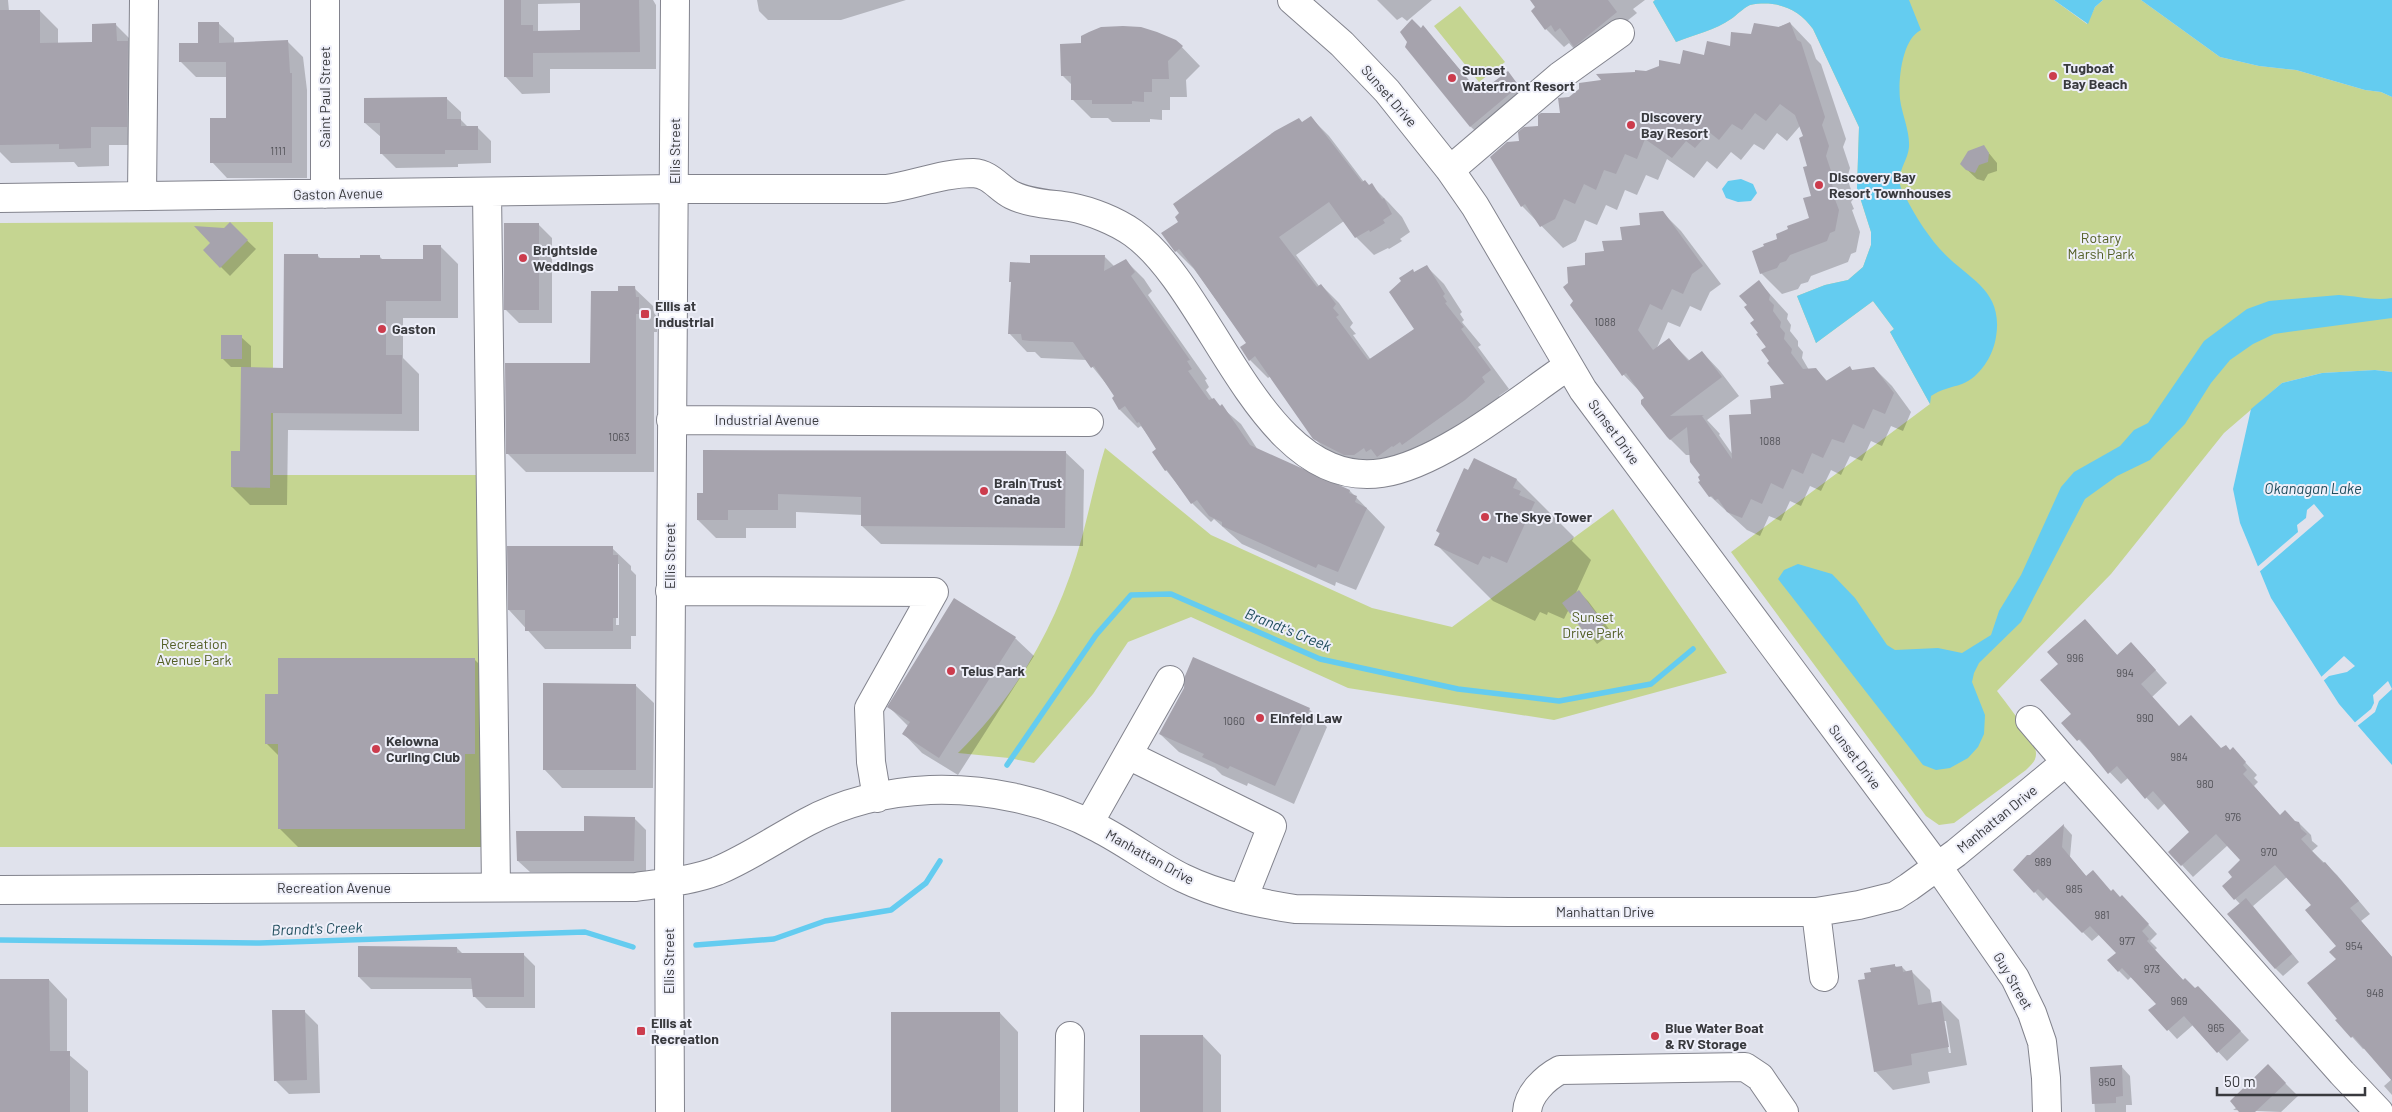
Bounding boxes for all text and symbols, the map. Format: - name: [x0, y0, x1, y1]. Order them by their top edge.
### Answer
- street label: Saint Paul Street: [316, 46, 333, 148]
- place label: Tugboat Bay Beach: [2063, 59, 2128, 92]
- street label: Sunset Drive: [1358, 61, 1421, 130]
- place label: Sunset Waterfront Resort: [1462, 61, 1575, 94]
- marker: Tugboat Bay Beach: [2047, 70, 2059, 82]
- marker: Sunset Waterfront Resort: [1446, 72, 1458, 84]
- place label: Discovery Bay Resort: [1641, 108, 1708, 141]
- street label: Ellis Street: [666, 118, 683, 184]
- marker: Discovery Bay Resort: [1625, 119, 1637, 131]
- house number: 1111: [270, 144, 286, 157]
- place label: Discovery Bay Resort Townhouses: [1829, 168, 1951, 201]
- marker: Discovery Bay Resort Townhouses: [1813, 179, 1825, 191]
- street label: Gaston Avenue: [293, 184, 383, 203]
- park label: Rotary Marsh Park: [2068, 229, 2134, 262]
- place label: Brightside Weddings: [533, 241, 598, 274]
- marker: Brightside Weddings: [517, 252, 529, 264]
- place label: Ellis at Industrial: [655, 297, 714, 330]
- marker: Ellis at Industrial: [639, 308, 651, 320]
- house number: 1088: [1594, 315, 1616, 328]
- place label: Gaston: [392, 320, 436, 337]
- marker: Gaston: [376, 323, 388, 335]
- street label: Sunset Drive: [1585, 396, 1644, 468]
- street label: Industrial Avenue: [715, 411, 819, 428]
- house number: 1063: [608, 430, 630, 443]
- house number: 1088: [1759, 434, 1781, 447]
- place label: Brain Trust Canada: [994, 474, 1062, 507]
- water label: Okanagan Lake: [2264, 479, 2362, 497]
- marker: Brain Trust Canada: [978, 485, 990, 497]
- place label: The Skye Tower: [1495, 508, 1593, 525]
- marker: The Skye Tower: [1479, 511, 1491, 523]
- street label: Ellis Street: [661, 523, 678, 589]
- water label: Brandt's Creek: [1243, 604, 1335, 655]
- park label: Sunset Drive Park: [1562, 608, 1624, 641]
- park label: Recreation Avenue Park: [157, 635, 231, 668]
- house number: 996: [2066, 651, 2084, 664]
- place label: Telus Park: [961, 662, 1026, 679]
- marker: Telus Park: [945, 665, 957, 677]
- house number: 994: [2116, 666, 2134, 679]
- place label: Einfeld Law: [1270, 709, 1342, 726]
- house number: 990: [2136, 711, 2154, 724]
- marker: Einfeld Law: [1254, 712, 1266, 724]
- house number: 1060: [1223, 714, 1245, 727]
- street label: Sunset Drive: [1826, 721, 1885, 792]
- place label: Kelowna Curling Club: [386, 732, 460, 765]
- marker: Kelowna Curling Club: [370, 743, 382, 755]
- house number: 984: [2170, 750, 2188, 763]
- house number: 980: [2196, 777, 2214, 790]
- street label: Manhattan Drive: [1953, 781, 2040, 856]
- house number: 976: [2225, 810, 2242, 823]
- street label: Manhattan Drive: [1103, 825, 1197, 888]
- house number: 970: [2260, 845, 2278, 858]
- house number: 989: [2034, 855, 2052, 868]
- street label: Recreation Avenue: [277, 879, 391, 896]
- house number: 985: [2065, 882, 2083, 895]
- street label: Manhattan Drive: [1556, 903, 1654, 920]
- house number: 981: [2094, 908, 2110, 921]
- water label: Brandt's Creek: [271, 917, 364, 939]
- street label: Ellis Street: [660, 928, 677, 994]
- house number: 977: [2119, 934, 2135, 947]
- house number: 954: [2345, 939, 2363, 952]
- street label: Guy Street: [1990, 949, 2037, 1013]
- house number: 973: [2144, 962, 2160, 975]
- house number: 948: [2366, 986, 2384, 999]
- house number: 969: [2170, 994, 2188, 1007]
- place label: Ellis at Recreation: [651, 1014, 719, 1047]
- place label: Blue Water Boat & RV Storage: [1665, 1019, 1764, 1052]
- house number: 965: [2207, 1021, 2225, 1034]
- marker: Ellis at Recreation: [635, 1025, 647, 1037]
- marker: Blue Water Boat & RV Storage: [1649, 1030, 1661, 1042]
- scale bar: [2217, 1064, 2364, 1096]
- text: 50 m: [2224, 1072, 2256, 1090]
- house number: 950: [2098, 1075, 2116, 1088]

